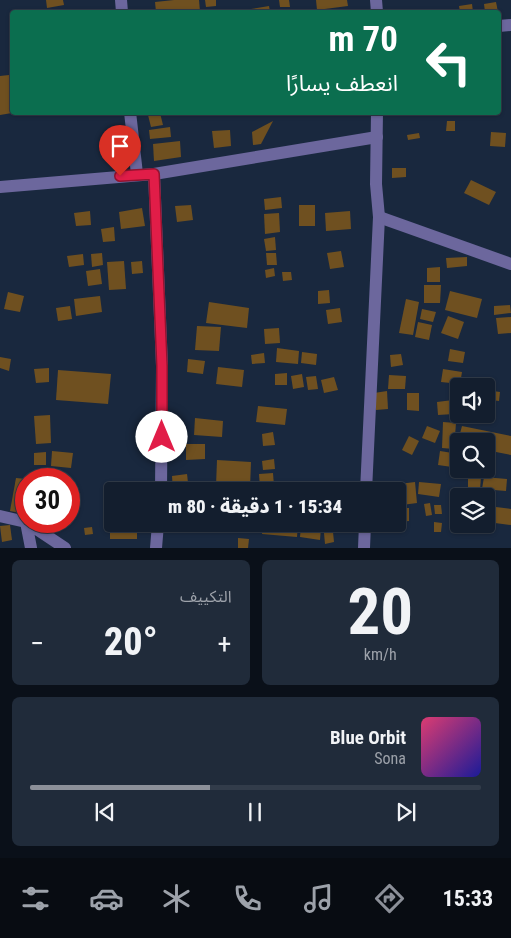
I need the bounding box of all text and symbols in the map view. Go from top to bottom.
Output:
text: 70 m [329,19,398,60]
icon: left [416,30,481,95]
text: انعطف يسارًا [286,71,398,96]
pin [99,125,141,176]
icon: arrive [106,132,134,160]
map controls [450,378,495,533]
button: sound [450,378,495,423]
position arrow [135,410,187,462]
button: search [450,433,495,478]
speed limit sign: 30 [15,468,80,533]
button: layers [450,488,495,533]
text: 15:34 · 1 دقيقة · 80 m [168,495,342,518]
text: 20 [347,574,413,650]
text: التكييف [180,587,232,606]
text: 20° [104,620,158,664]
text: − [30,627,44,660]
text: + [218,627,232,660]
text: km/h [364,645,397,664]
text: Blue Orbit [330,726,406,749]
text: Sona [374,749,406,768]
icon: previous [91,798,119,826]
icon: pause [241,798,269,826]
icon: next [392,798,420,826]
icon: filters [18,881,53,916]
icon: car [89,881,124,916]
icon: climate [159,881,194,916]
icon: phone [230,881,265,916]
icon: music [301,881,336,916]
icon: directions [372,881,407,916]
text: 15:33 [443,886,493,911]

